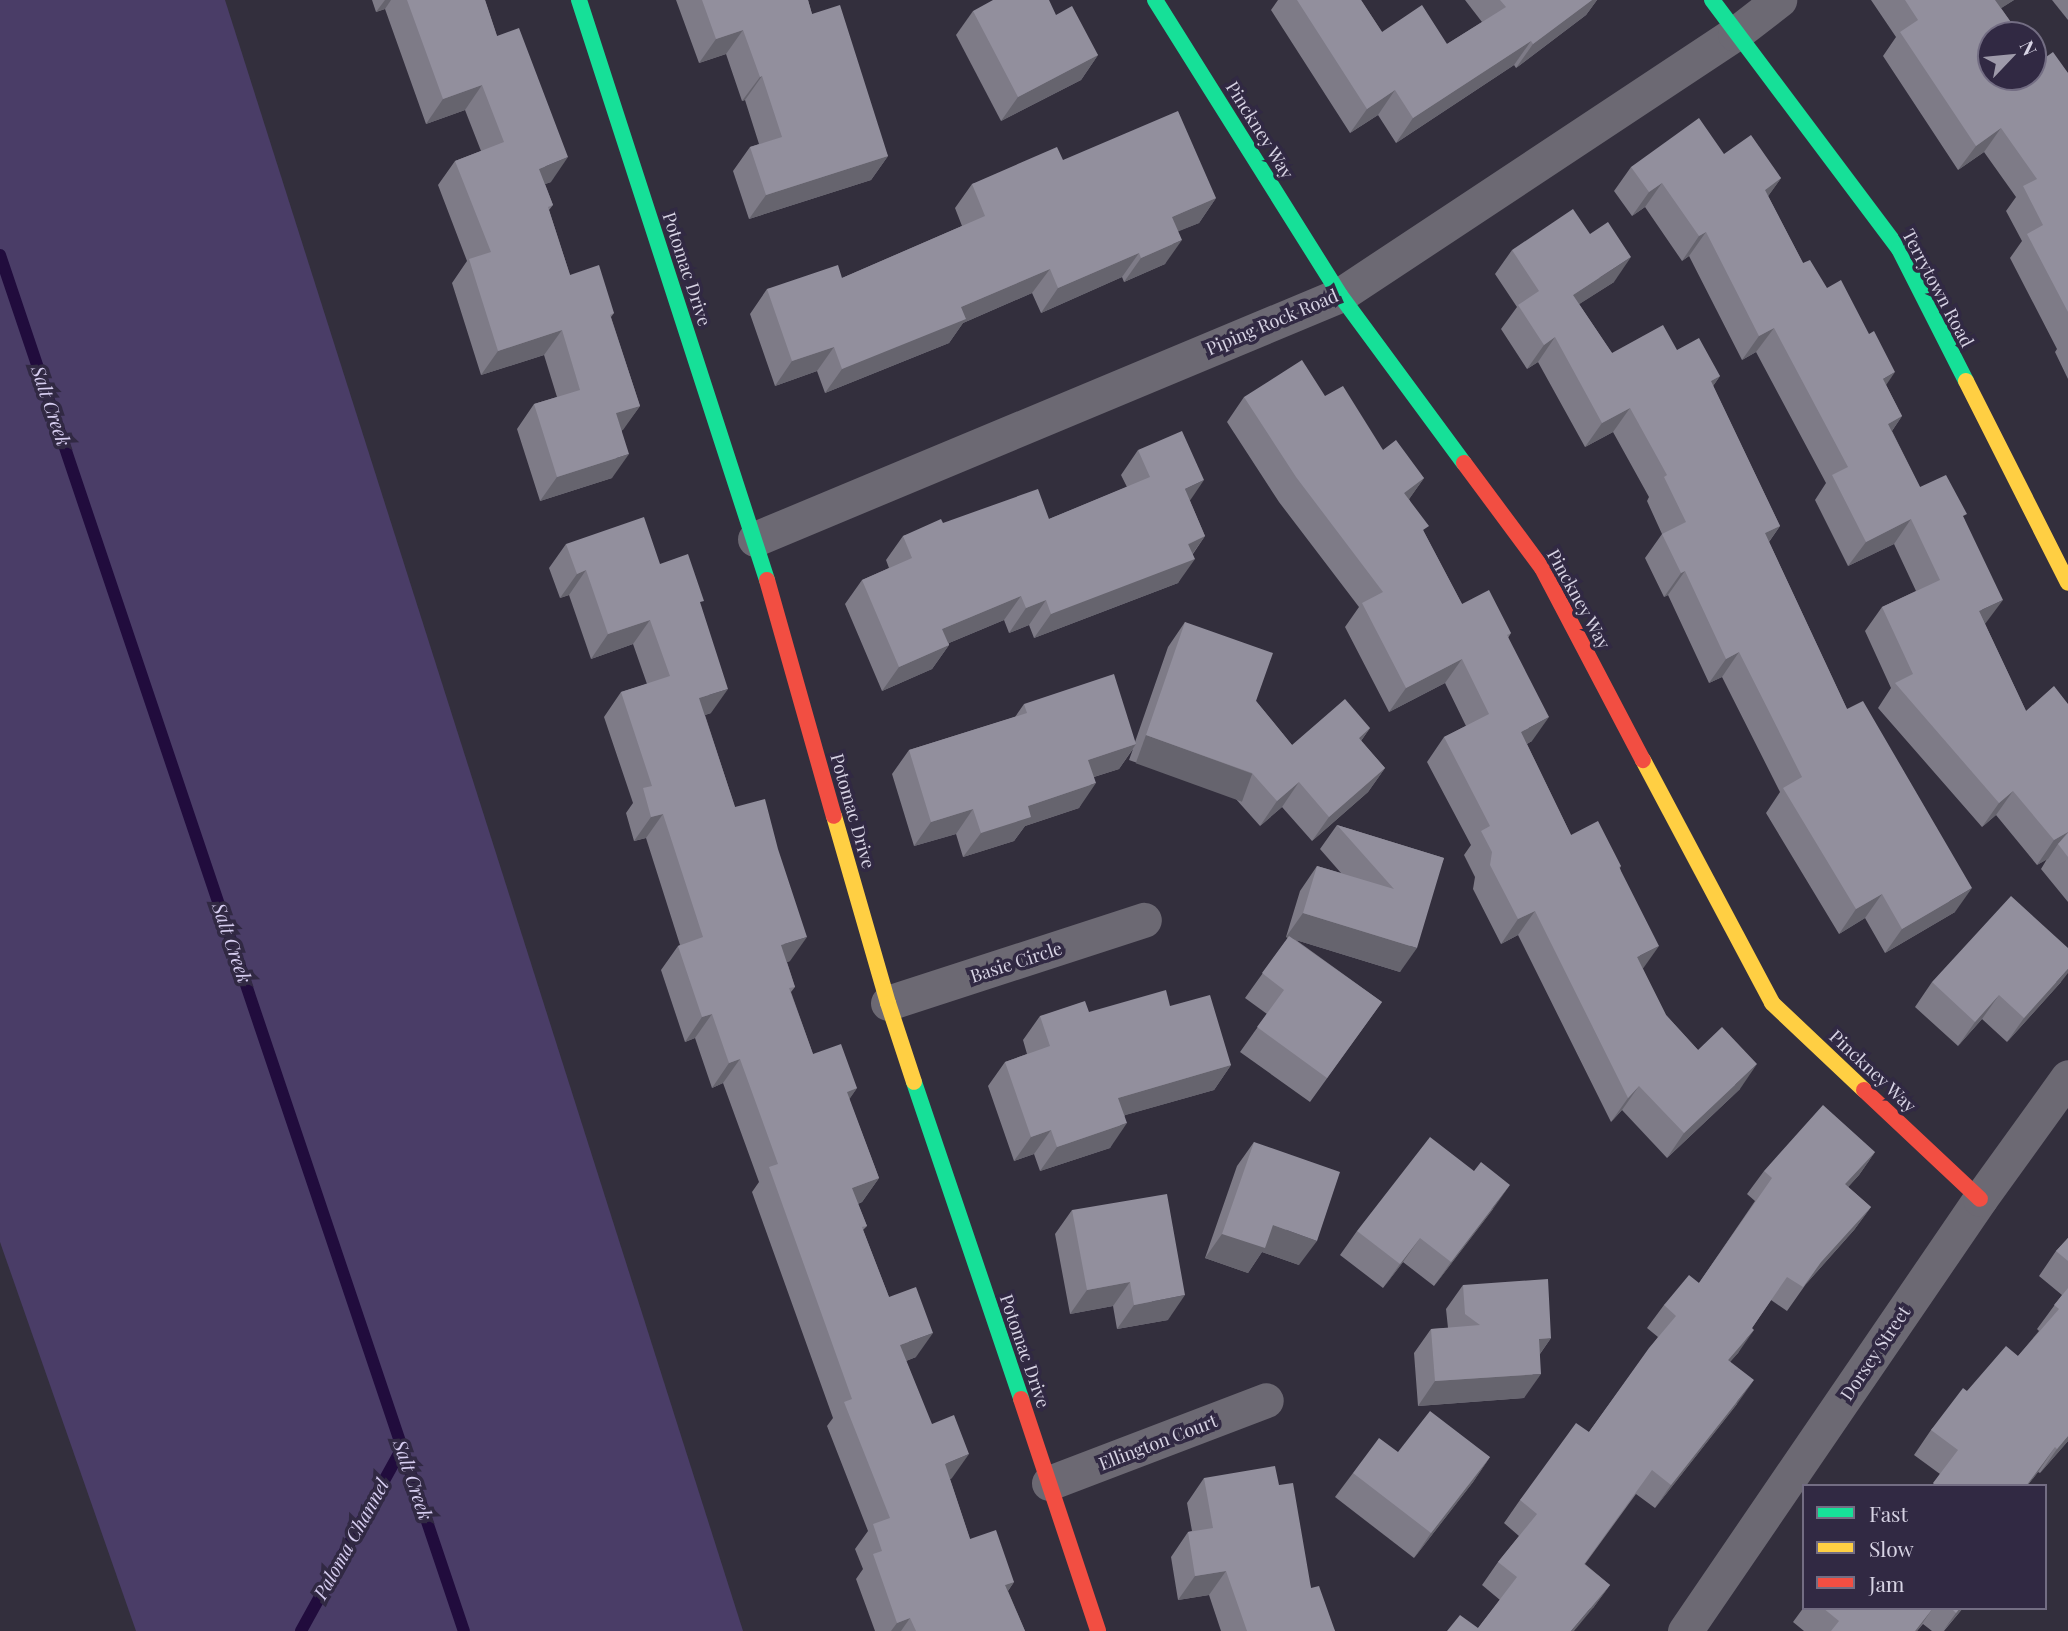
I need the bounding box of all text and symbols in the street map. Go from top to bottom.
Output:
north arrow [1977,21,2047,91]
text: N [2014,36,2044,60]
street label: Pinckney Way [1221,77,1299,183]
street label: Potomac Drive [658,209,716,329]
street label: Terrytown Road [1898,225,1978,351]
street label: Piping Rock Road [1203,284,1341,360]
water label: Salt Creek [27,363,75,449]
street label: Pinckney Way [1542,545,1616,653]
street label: Potomac Drive [826,751,880,871]
water label: Salt Creek [208,900,256,986]
street label: Basie Circle [967,937,1065,987]
street label: Pinckney Way [1825,1025,1921,1117]
street label: Potomac Drive [995,1291,1055,1411]
street label: Dorsey Street [1835,1301,1915,1405]
street label: Ellington Court [1096,1409,1220,1475]
water label: Salt Creek [389,1437,437,1523]
water label: Paloma Channel [309,1475,393,1603]
legend [1802,1484,2047,1610]
text: Fast [1869,1499,1908,1527]
text: Slow [1869,1534,1914,1562]
text: Jam [1869,1569,1905,1597]

